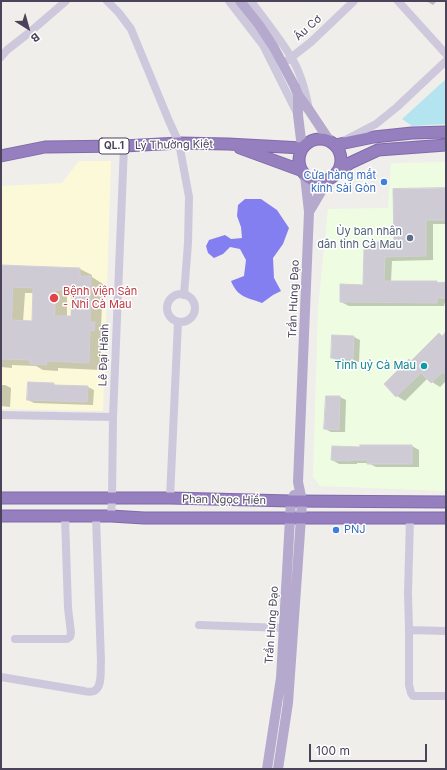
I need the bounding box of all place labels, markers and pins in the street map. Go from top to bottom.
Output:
place label: Cửa hàng mắt kính Sài Gòn [303,169,376,195]
marker: Cửa hàng mắt kính Sài Gòn [379,177,389,187]
place label: Ủy ban nhân dân tỉnh Cà Mau [317,225,402,251]
marker: Ủy ban nhân dân tỉnh Cà Mau [405,233,415,243]
place label: Bệnh viện Sản - Nhi Cà Mau [63,285,137,311]
marker: Bệnh viện Sản - Nhi Cà Mau [48,292,60,304]
place label: Tỉnh uỷ Cà Mau [334,359,416,373]
marker: Tỉnh uỷ Cà Mau [419,361,429,371]
place label: PNJ [344,523,366,537]
marker: PNJ [331,525,341,535]

